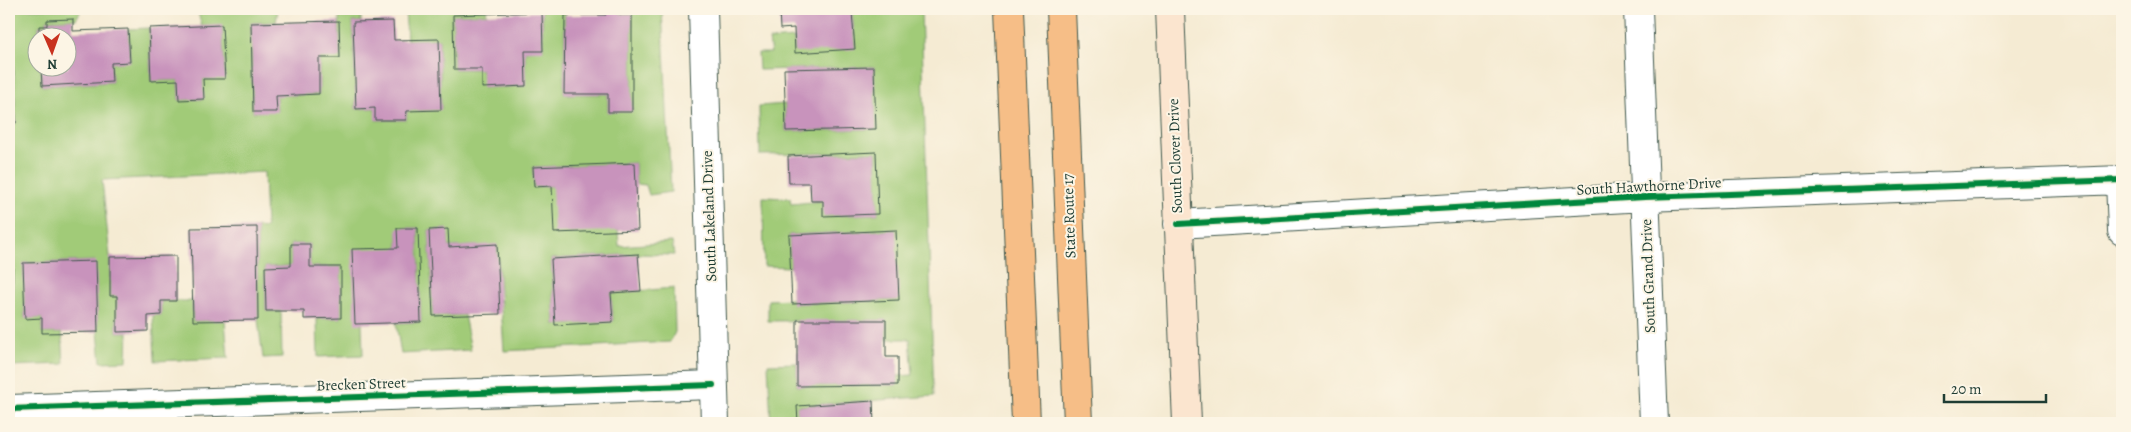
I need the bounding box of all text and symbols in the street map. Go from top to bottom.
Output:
north arrow [28,28,78,78]
text: N [47,55,58,74]
street label: South Clover Drive [1163,98,1187,214]
street label: South Lakeland Drive [697,150,721,282]
street label: South Hawthorne Drive [1576,172,1722,200]
street label: State Route 17 [1058,173,1080,259]
street label: South Grand Drive [1636,218,1660,334]
street label: Brecken Street [316,372,406,396]
scale bar [1944,372,2046,404]
text: 20 m [1951,379,1982,399]

